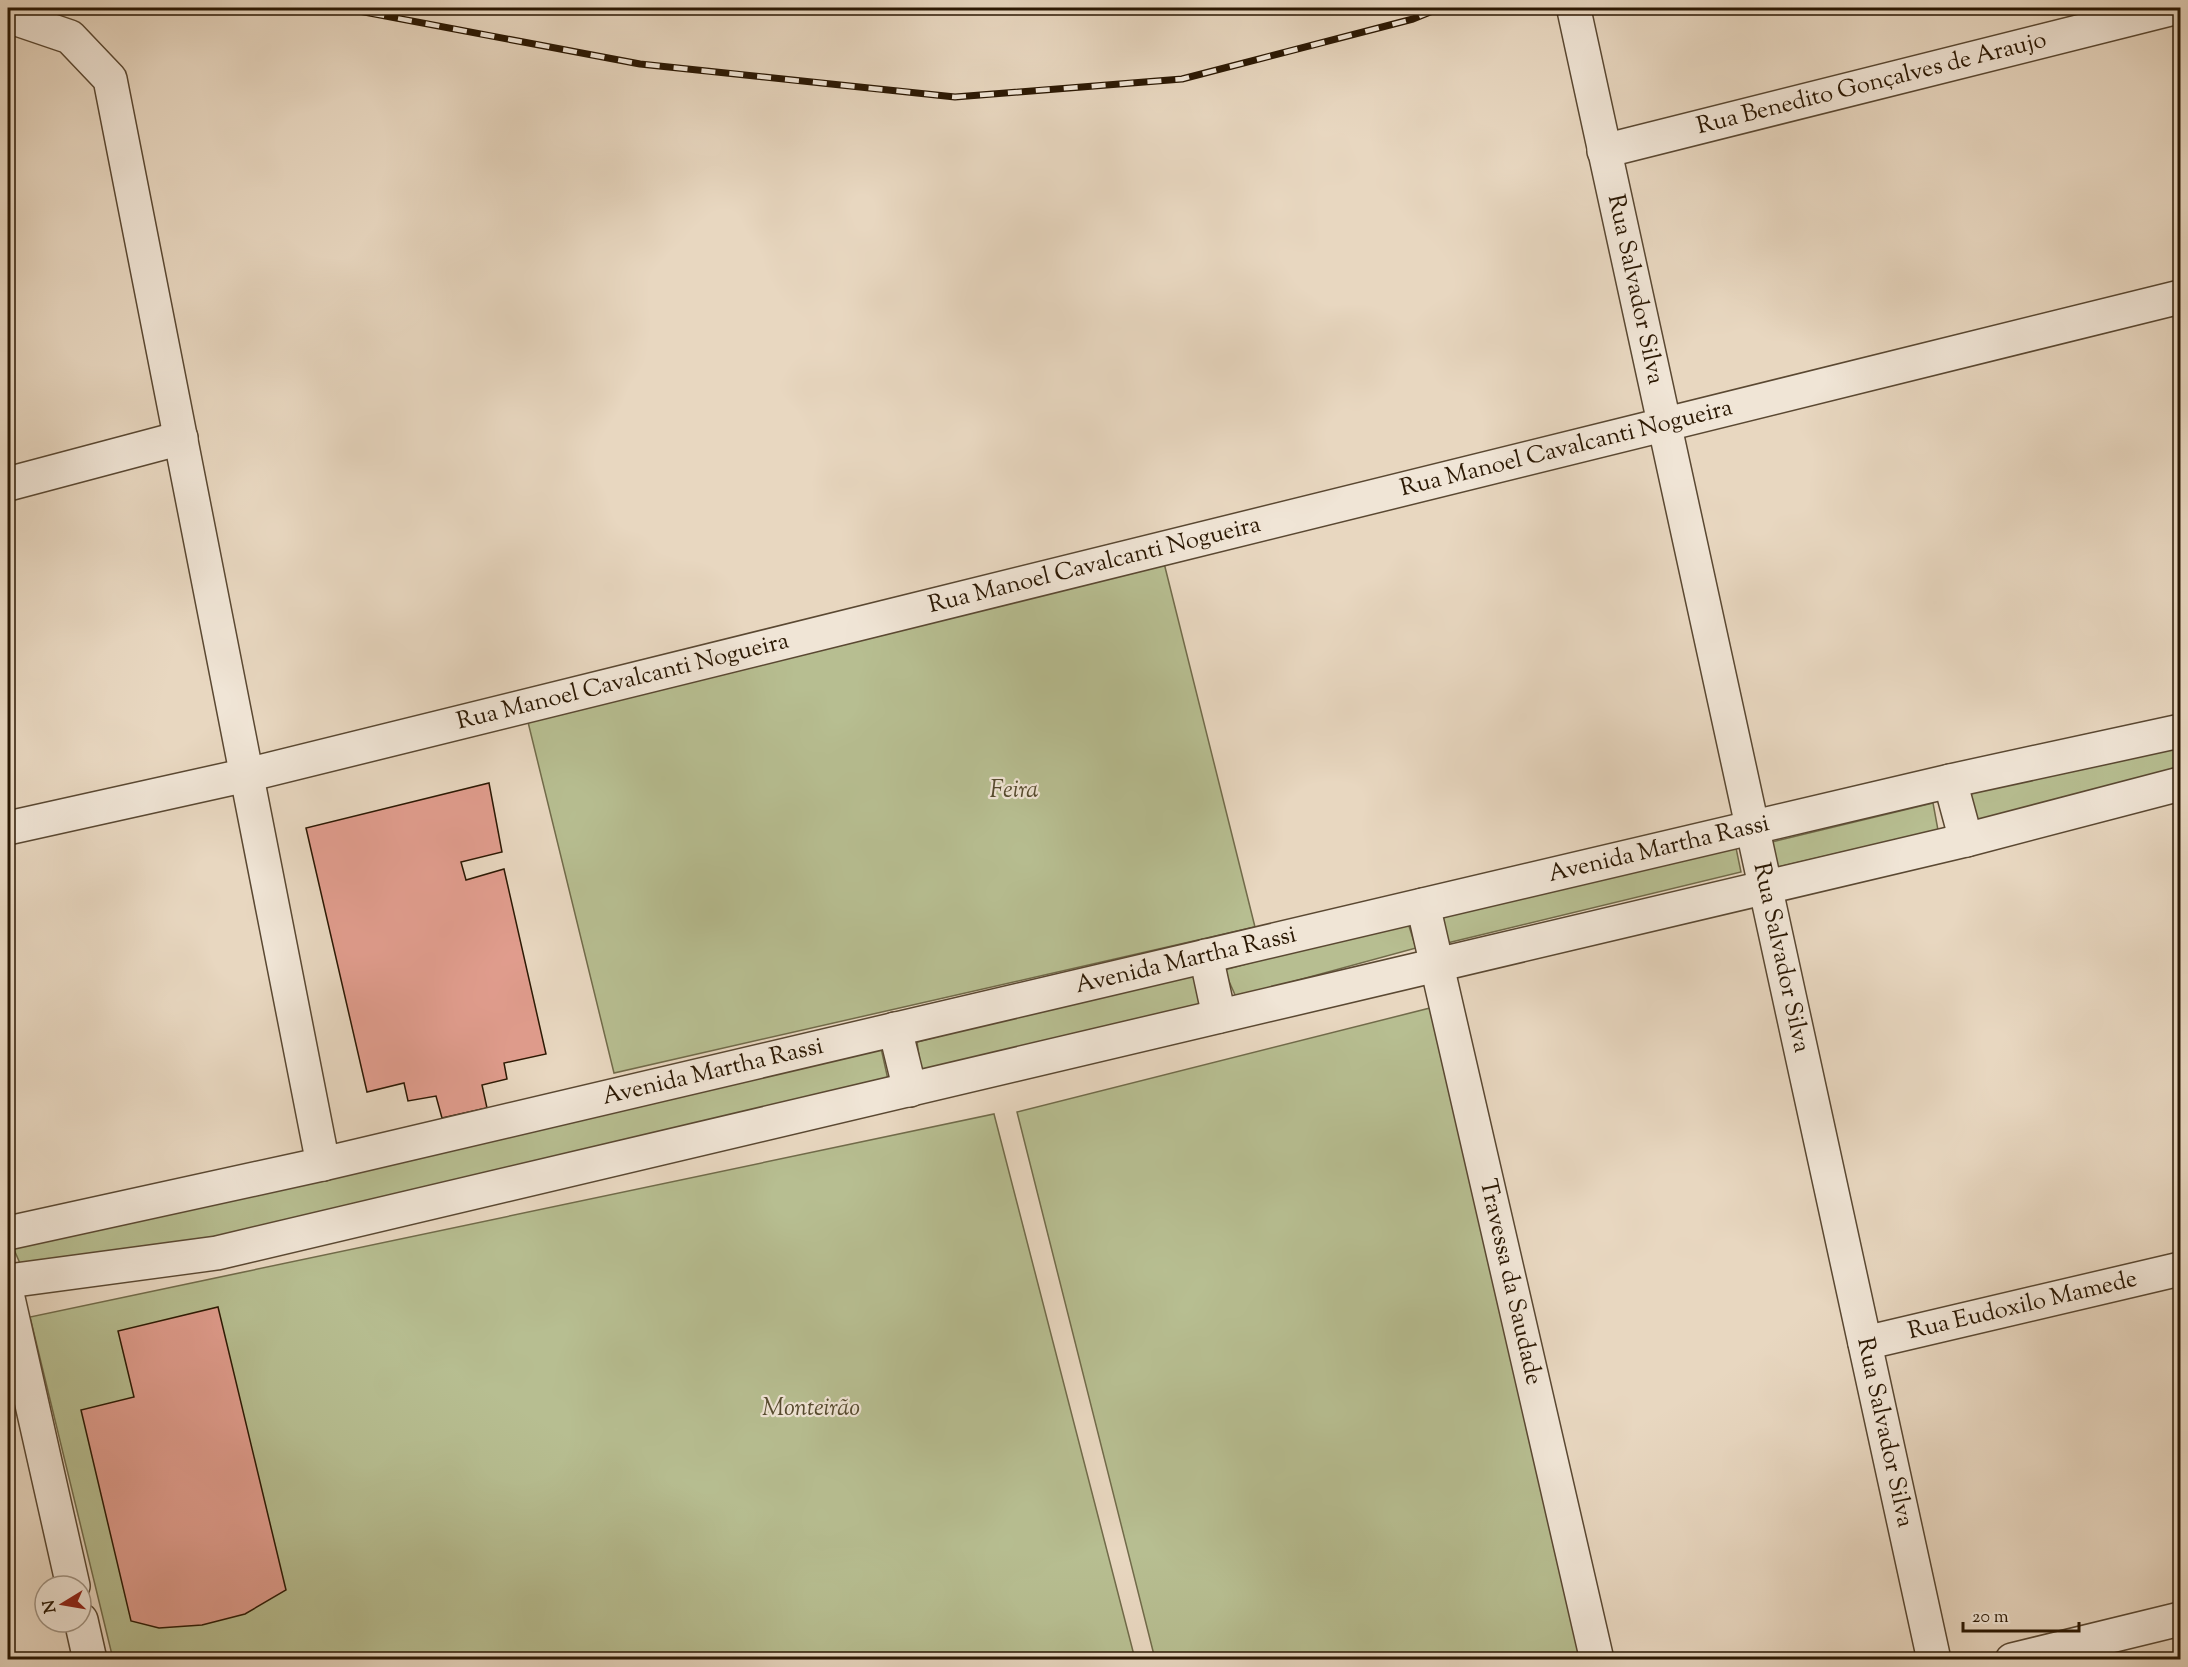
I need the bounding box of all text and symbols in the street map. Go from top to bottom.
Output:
street label: Rua Benedito Gonçalves de Araujo [1693,24,2050,144]
street label: Rua Salvador Silva [1598,191,1672,388]
street label: Rua Manoel Cavalcanti Nogueira [1397,391,1736,506]
street label: Rua Manoel Cavalcanti Nogueira [925,508,1264,623]
street label: Rua Manoel Cavalcanti Nogueira [453,625,793,739]
park label: Feira [990,774,1038,808]
street label: Avenida Martha Rassi [1545,807,1773,892]
street label: Rua Salvador Silva [1744,860,1818,1056]
street label: Avenida Martha Rassi [1072,918,1300,1003]
street label: Avenida Martha Rassi [599,1030,827,1115]
street label: Travessa da Saudade [1470,1176,1550,1388]
street label: Rua Eudoxilo Mamede [1905,1263,2141,1349]
street label: Rua Salvador Silva [1847,1334,1922,1531]
park label: Monteirão [762,1392,860,1426]
north arrow [33,1574,93,1634]
scale bar [1963,1595,2078,1633]
text: N [38,1598,63,1615]
text: 20 m [1972,1605,2009,1631]

